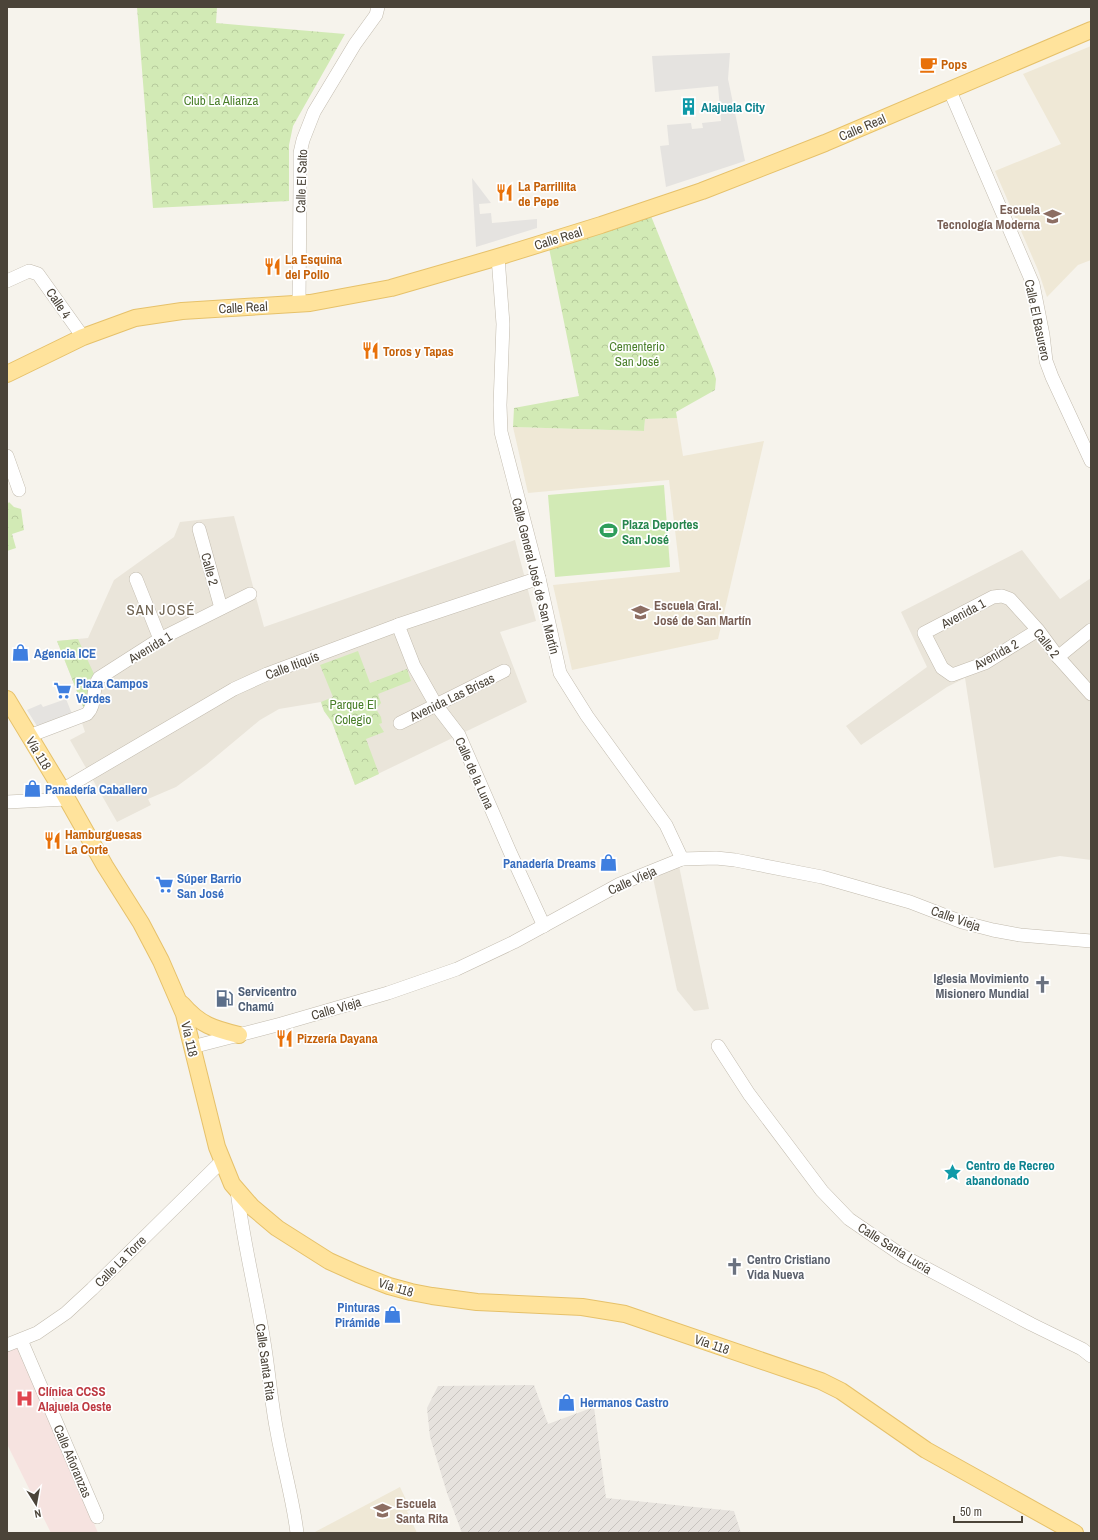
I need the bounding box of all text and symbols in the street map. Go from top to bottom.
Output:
cafe icon: Pops [918,54,938,74]
place label: Pops [941,56,967,73]
park label: Club La Alianza [184,92,258,109]
building icon: Alajuela City [678,97,698,117]
place label: Alajuela City [701,99,765,116]
street label: Calle Real [836,110,888,145]
street label: Calle El Salto [292,149,311,213]
place label: La Parrillita de Pepe [518,178,576,210]
restaurant icon: La Parrillita de Pepe [495,183,515,203]
place label: Escuela Tecnología Moderna [937,201,1040,233]
school or university icon: Escuela Tecnología Moderna [1043,206,1063,226]
street label: Calle Real [532,223,584,254]
place label: La Esquina del Pollo [285,251,342,283]
restaurant icon: La Esquina del Pollo [262,256,282,276]
street label: Calle El Basurero [1021,278,1054,362]
street label: Calle 4 [42,285,75,322]
street label: Calle Real [218,298,268,317]
park label: Cementerio San José [609,338,665,370]
restaurant icon: Toros y Tapas [360,341,380,361]
place label: Toros y Tapas [383,343,454,360]
street label: Calle General José de San Martín [508,496,563,656]
place label: Plaza Deportes San José [622,516,698,548]
sports icon: Plaza Deportes San José [599,521,619,541]
street label: Calle 2 [197,551,222,587]
street label: Avenida 1 [937,595,988,633]
place label: Escuela Gral. José de San Martín [654,597,751,629]
district label: SAN JOSÉ [127,599,195,620]
school or university icon: Escuela Gral. José de San Martín [631,602,651,622]
street label: Calle 2 [1030,625,1064,662]
street label: Avenida 1 [125,628,175,668]
street label: Avenida 2 [970,635,1021,674]
shop icon: Agencia ICE [11,643,31,663]
place label: Agencia ICE [34,645,96,662]
street label: Calle Itiquís [263,647,322,683]
street label: Avenida Las Brisas [406,670,497,726]
place label: Plaza Campos Verdes [76,675,148,707]
supermarket icon: Plaza Campos Verdes [53,680,73,700]
park label: Parque El Colegio [330,696,376,728]
street label: Vía 118 [22,734,55,773]
street label: Calle de la Luna [451,735,498,812]
shop icon: Panadería Caballero [22,779,42,799]
place label: Panadería Caballero [45,781,148,798]
place label: Hamburguesas La Corte [65,826,142,858]
restaurant icon: Hamburguesas La Corte [42,831,62,851]
shop icon: Panadería Dreams [599,853,619,873]
place label: Panadería Dreams [503,855,596,872]
street label: Calle Vieja [605,862,659,899]
place label: Súper Barrio San José [177,870,242,902]
supermarket icon: Súper Barrio San José [154,875,174,895]
street label: Calle Vieja [929,902,983,935]
place label: Iglesia Movimiento Misionero Mundial [934,970,1029,1002]
church icon: Iglesia Movimiento Misionero Mundial [1032,975,1052,995]
place label: Servicentro Chamú [238,983,297,1015]
fuel station icon: Servicentro Chamú [215,988,235,1008]
street label: Calle Vieja [309,993,363,1024]
street label: Vía 118 [177,1020,202,1059]
restaurant icon: Pizzería Dayana [274,1028,294,1048]
place label: Pizzería Dayana [297,1030,378,1047]
place label: Centro de Recreo abandonado [966,1157,1055,1189]
place icon: Centro de Recreo abandonado [943,1162,963,1182]
street label: Calle Santa Lucía [855,1219,935,1278]
street label: Calle La Torre [91,1232,150,1291]
place label: Centro Cristiano Vida Nueva [747,1251,831,1283]
church icon: Centro Cristiano Vida Nueva [724,1256,744,1276]
street label: Vía 118 [376,1274,416,1301]
place label: Pinturas Pirámide [335,1299,380,1331]
shop icon: Pinturas Pirámide [383,1304,403,1324]
street label: Calle Santa Rita [252,1322,279,1402]
street label: Vía 118 [692,1331,732,1358]
place label: Clínica CCSS Alajuela Oeste [38,1383,112,1415]
hospital icon: Clínica CCSS Alajuela Oeste [15,1388,35,1408]
shop icon: Hermanos Castro [557,1392,577,1412]
place label: Hermanos Castro [580,1394,669,1411]
street label: Calle Añoranzas [50,1422,96,1500]
north arrow [16,1484,56,1524]
place label: Escuela Santa Rita [396,1495,448,1527]
scale bar [954,1498,1022,1524]
school or university icon: Escuela Santa Rita [373,1500,393,1520]
text: 50 m [960,1504,982,1520]
text: N [33,1506,42,1521]

